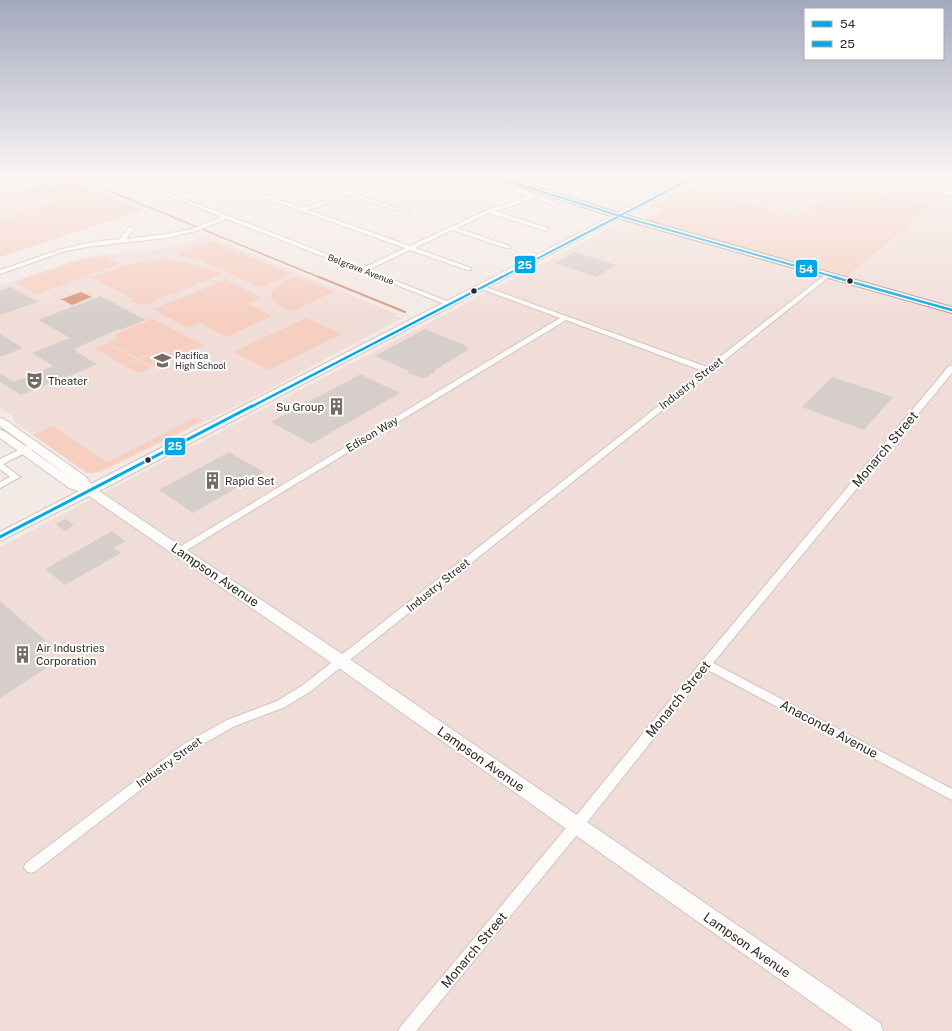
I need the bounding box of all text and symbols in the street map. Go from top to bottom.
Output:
legend [804,8,944,60]
text: 54 [840,17,856,31]
text: 25 [840,37,855,51]
street label: Belgrave Avenue [326,251,396,287]
line badge: 25 [514,255,536,274]
text: 25 [518,259,532,271]
line badge: 54 [795,259,818,278]
text: 54 [799,263,813,275]
unlabelled marker [845,276,855,286]
unlabelled marker [469,286,479,296]
school or university icon: Pacifica High School [152,350,172,370]
place label: Pacifica High School [175,350,226,371]
street label: Industry Street [657,354,725,412]
theatre icon: Theater [25,371,45,391]
place label: Theater [48,375,88,387]
building icon: Su Group [327,397,347,417]
place label: Su Group [276,401,324,413]
street label: Monarch Street [849,408,921,490]
street label: Edison Way [344,414,400,454]
line badge: 25 [164,437,186,456]
text: 25 [168,440,182,452]
unlabelled marker [143,455,153,465]
building icon: Rapid Set [202,471,222,491]
place label: Rapid Set [225,475,275,487]
street label: Lampson Avenue [168,540,262,610]
street label: Industry Street [404,556,472,614]
place label: Air Industries Corporation [36,642,105,667]
building icon: Air Industries Corporation [13,644,33,664]
street label: Monarch Street [643,658,713,740]
street label: Anaconda Avenue [778,697,880,761]
street label: Lampson Avenue [435,723,527,795]
street label: Industry Street [134,734,204,790]
street label: Monarch Street [438,909,510,991]
street label: Lampson Avenue [701,909,793,981]

